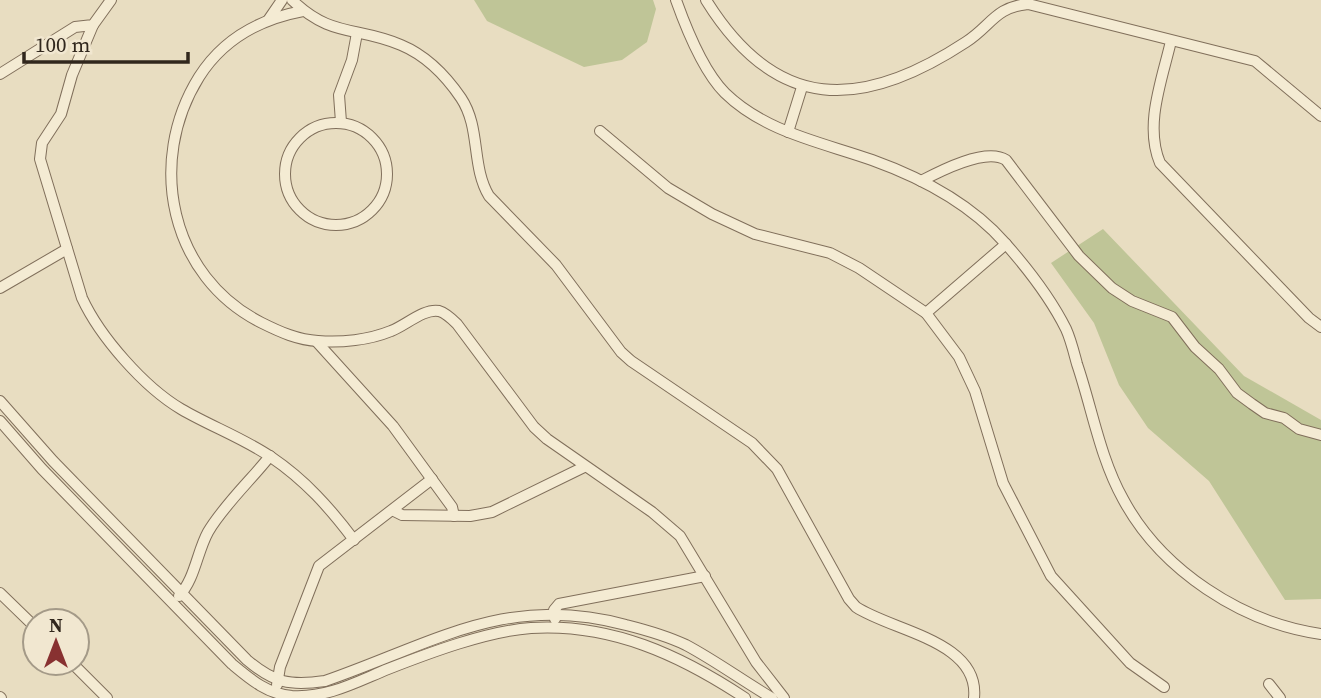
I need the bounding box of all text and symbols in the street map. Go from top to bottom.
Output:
scale bar [24,21,189,65]
text: 100 m [35,30,90,59]
north arrow [21,607,91,677]
text: N [49,612,63,638]

